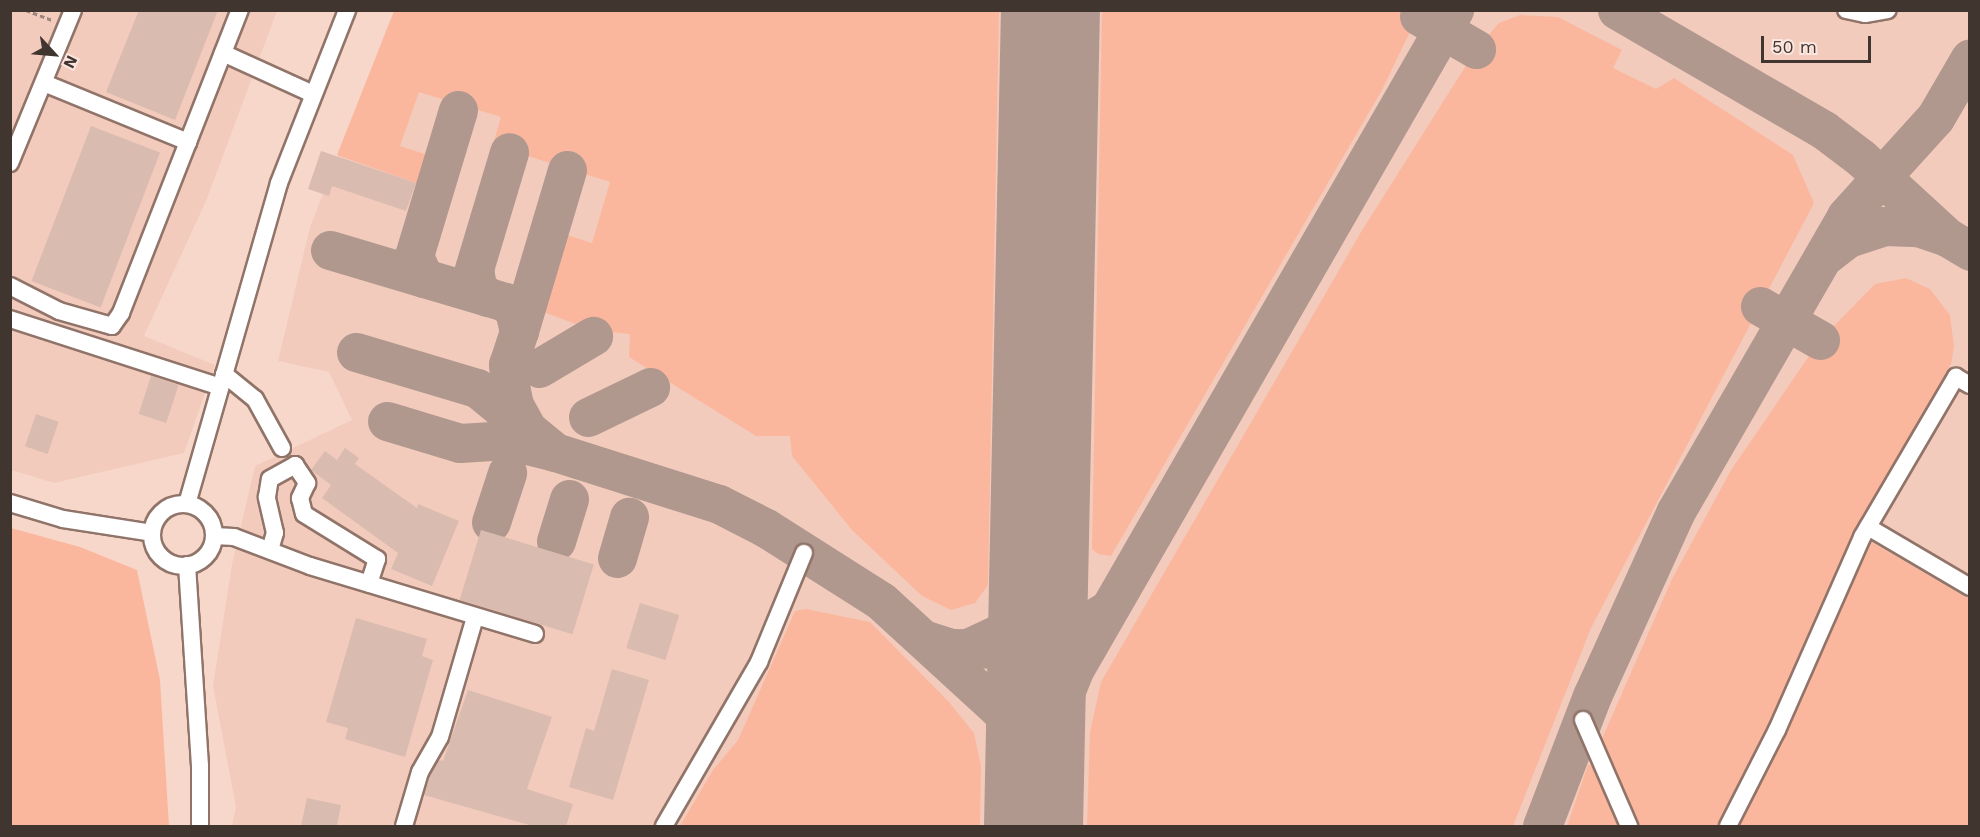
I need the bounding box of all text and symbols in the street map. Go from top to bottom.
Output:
north arrow [24,24,84,84]
scale bar [1764,24,1874,62]
text: 50 m [1772,36,1817,57]
text: N [59,53,82,72]

